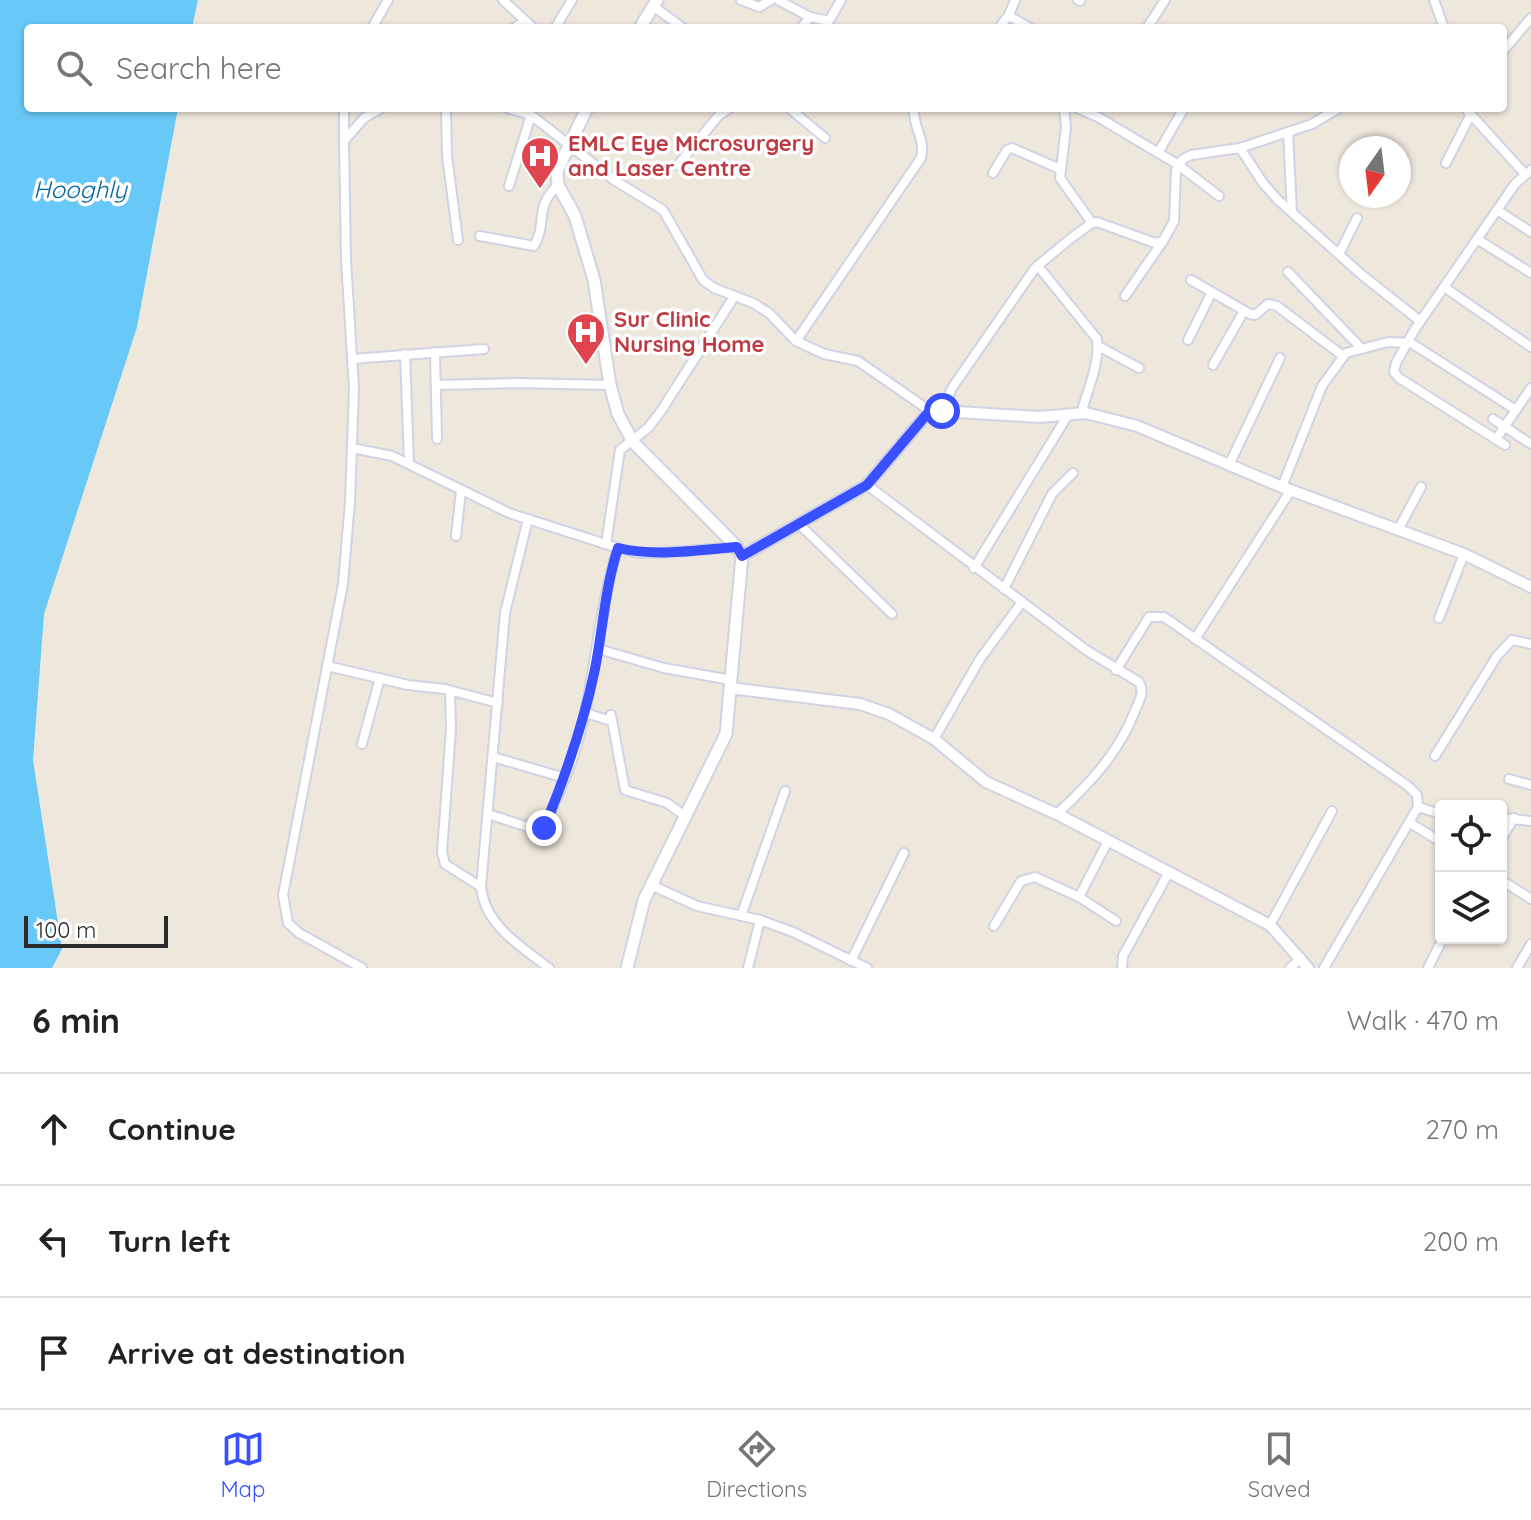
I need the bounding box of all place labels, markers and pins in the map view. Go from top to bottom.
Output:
place label: EMLC Eye Microsurgery and Laser Centre [568,129,814,182]
hospital icon: EMLC Eye Microsurgery and Laser Centre [519,135,561,190]
place label: Sur Clinic Nursing Home [614,305,765,358]
hospital icon: Sur Clinic Nursing Home [565,311,607,366]

